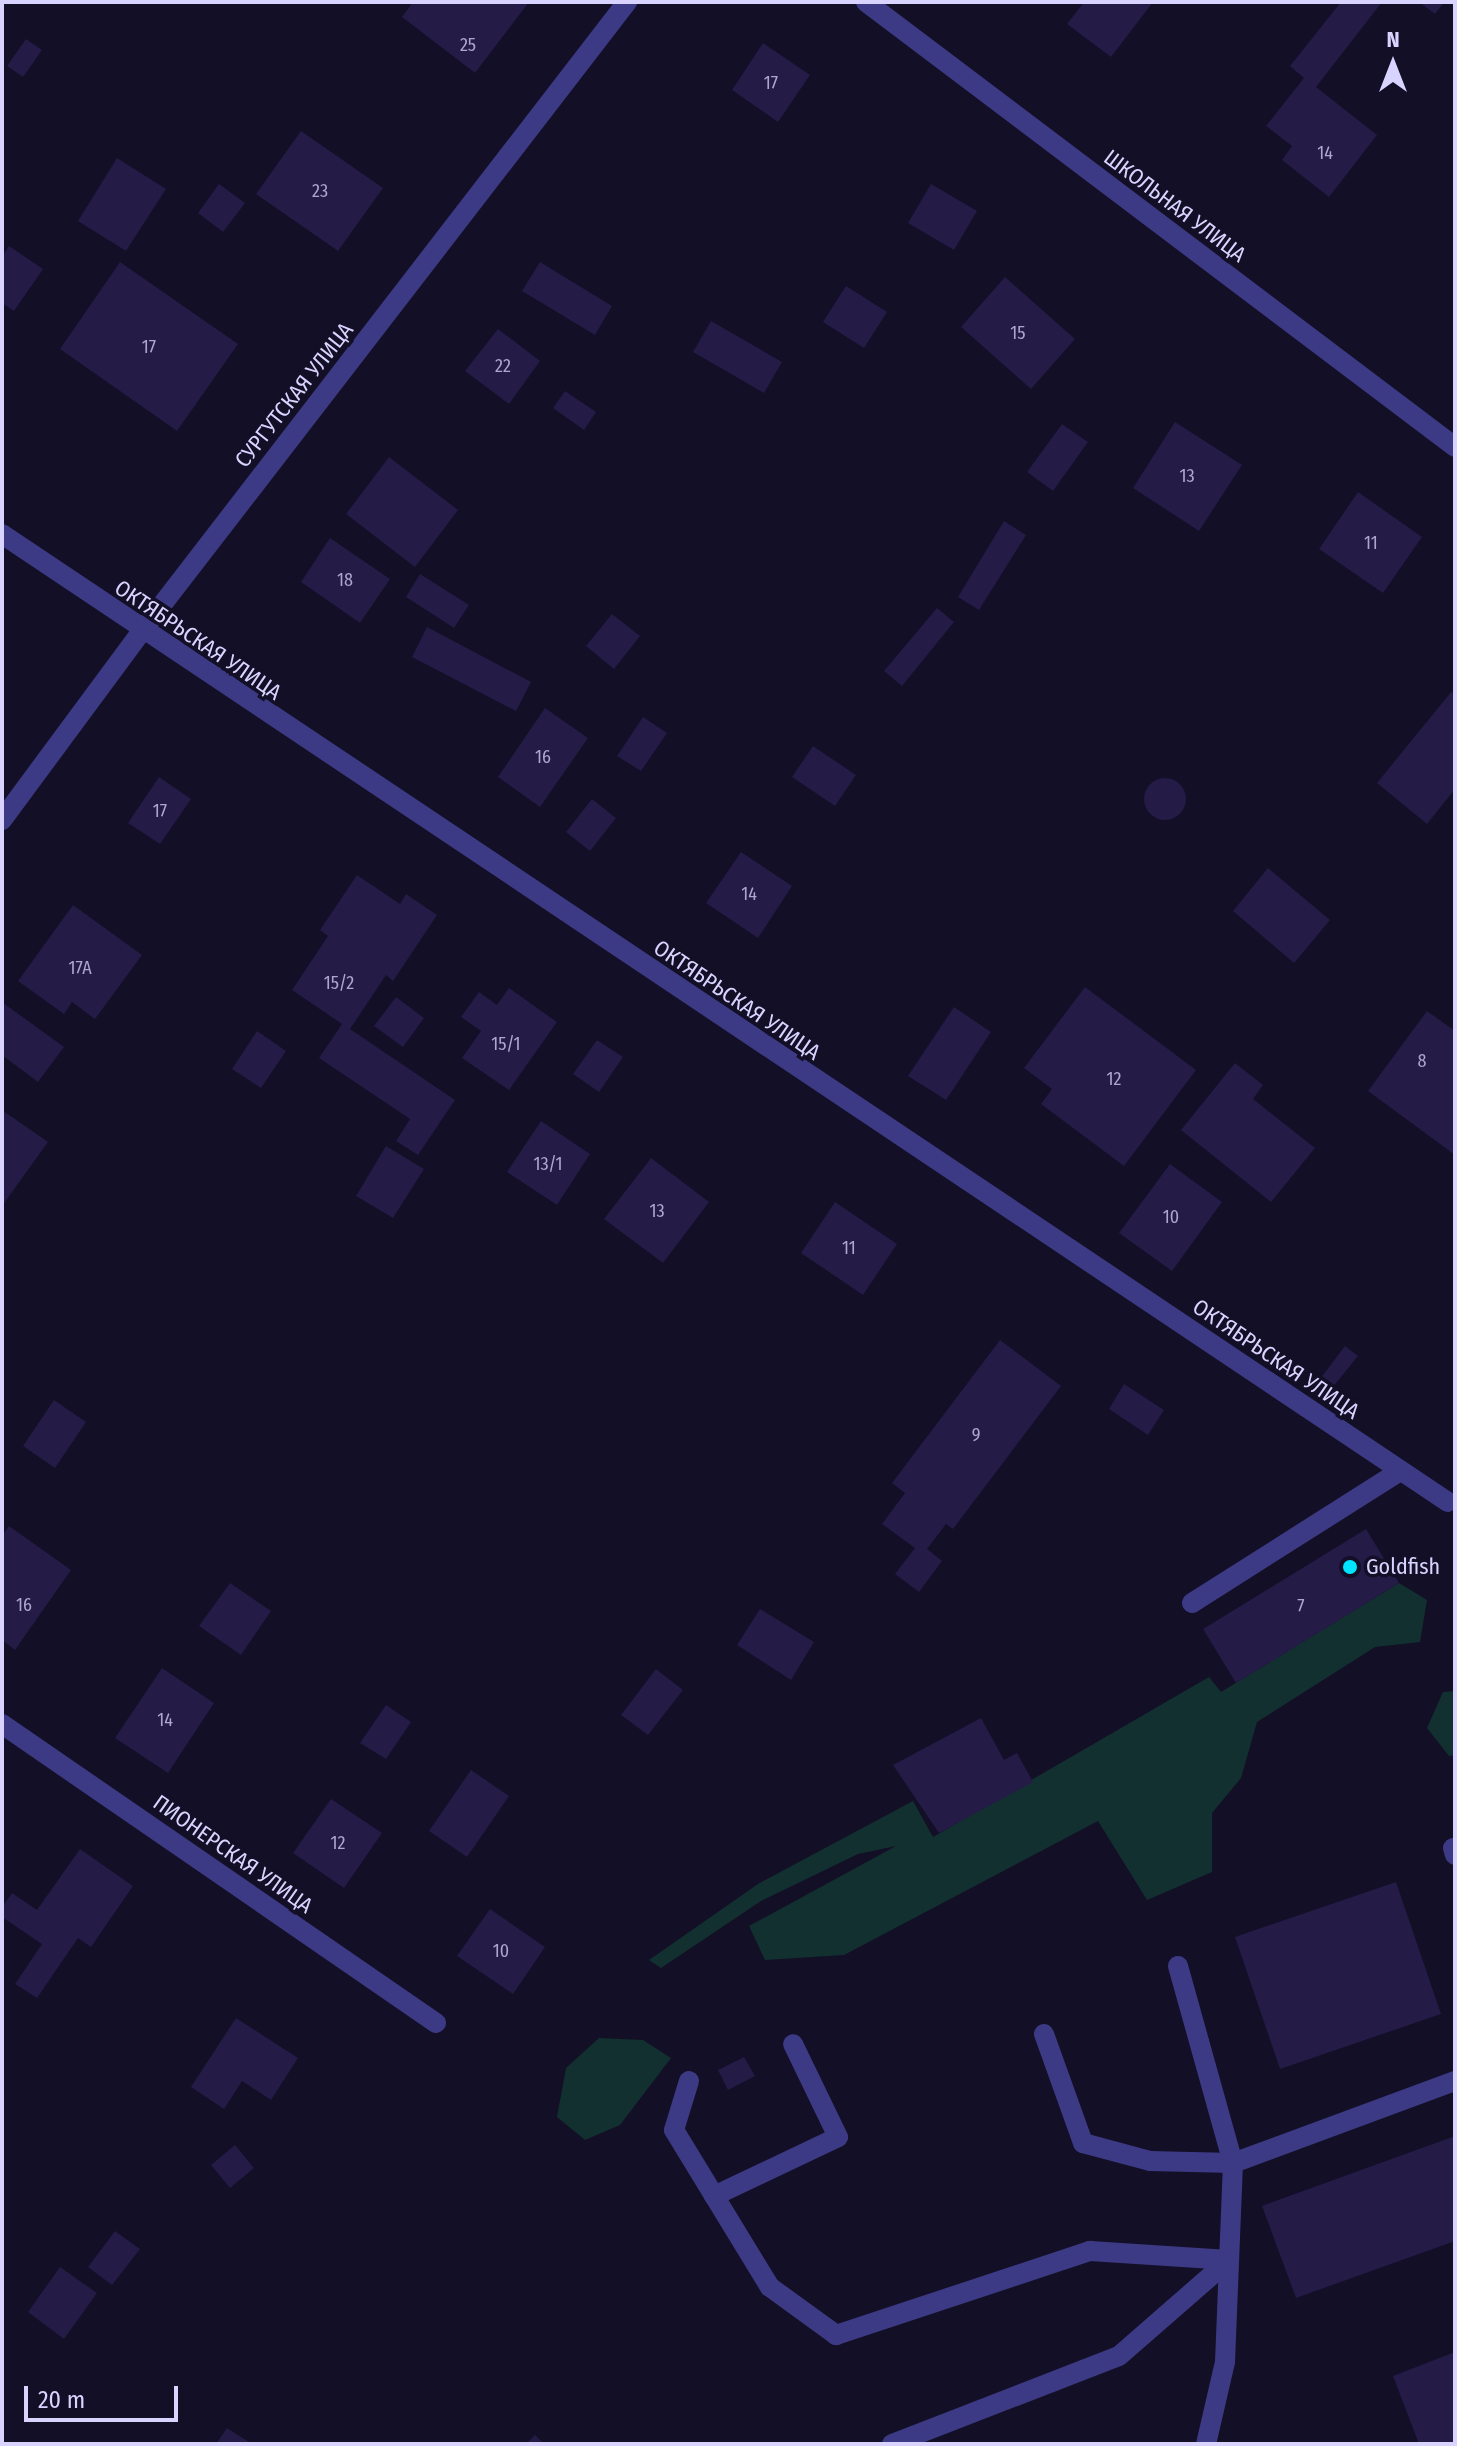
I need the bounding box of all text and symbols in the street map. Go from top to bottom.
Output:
north arrow [1353,24,1433,104]
text: N [1386,26,1400,53]
house number: 25 [460,34,476,56]
house number: 17 [764,72,778,94]
house number: 14 [1317,142,1333,164]
street label: ШКОЛЬНАЯ УЛИЦА [1099,144,1251,268]
house number: 23 [312,180,328,202]
street label: СУРГУТСКАЯ УЛИЦА [229,317,359,473]
house number: 15 [1010,322,1026,344]
house number: 17 [142,336,156,358]
house number: 22 [495,355,511,377]
house number: 13 [1179,465,1195,487]
house number: 11 [1364,532,1378,554]
house number: 18 [337,569,353,591]
street label: ОКТЯБРЬСКАЯ УЛИЦА [110,575,286,705]
house number: 16 [535,746,551,768]
house number: 17 [153,800,167,822]
house number: 14 [741,883,757,905]
street label: ОКТЯБРЬСКАЯ УЛИЦА [649,935,825,1065]
house number: 17А [68,957,92,979]
house number: 15/2 [324,972,354,994]
house number: 15/1 [491,1033,521,1055]
house number: 8 [1418,1050,1426,1072]
house number: 12 [1107,1068,1121,1090]
house number: 13/1 [533,1153,563,1175]
house number: 13 [649,1200,665,1222]
house number: 10 [1163,1206,1179,1228]
house number: 11 [842,1237,856,1259]
street label: ОКТЯБРЬСКАЯ УЛИЦА [1188,1294,1364,1424]
house number: 9 [972,1424,980,1446]
place label: Goldfish [1366,1554,1440,1580]
marker: Goldfish [1341,1558,1359,1576]
house number: 16 [16,1594,32,1616]
house number: 7 [1297,1595,1305,1617]
house number: 14 [157,1709,173,1731]
street label: ПИОНЕРСКАЯ УЛИЦА [148,1789,318,1919]
house number: 12 [331,1832,345,1854]
house number: 10 [493,1940,509,1962]
scale bar [28,2370,182,2420]
text: 20 m [38,2386,85,2414]

